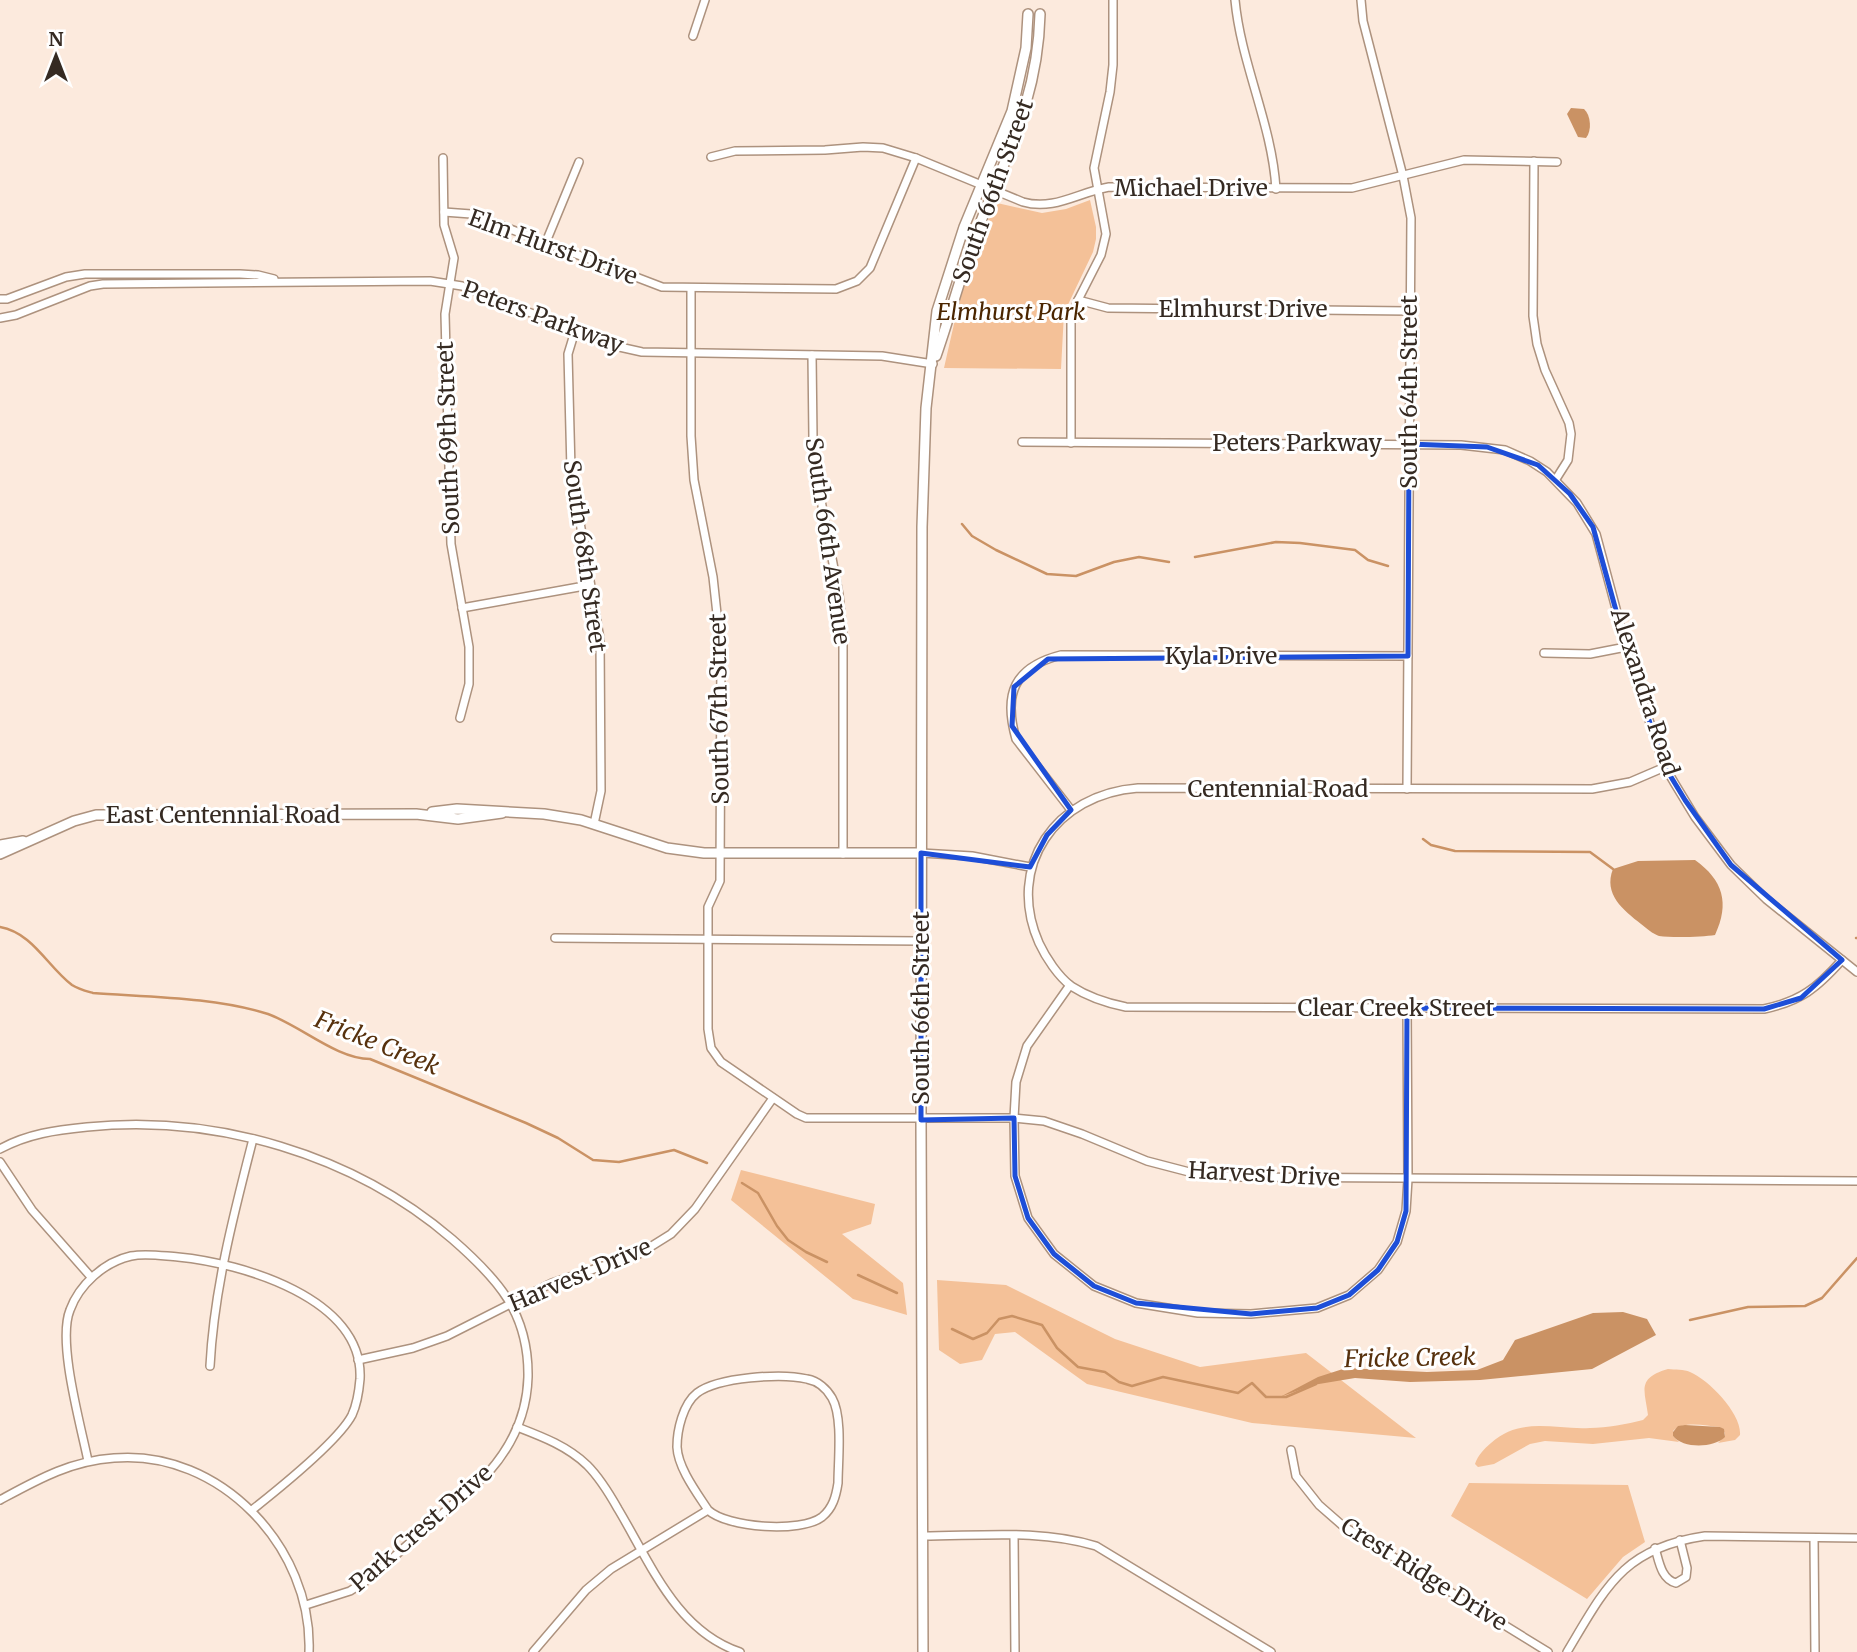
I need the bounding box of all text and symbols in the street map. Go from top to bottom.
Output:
north arrow [21,21,91,91]
text: N [48,27,64,51]
street label: South 66th Street [946,95,1039,287]
street label: Michael Drive [1114,173,1268,202]
street label: Elm Hurst Drive [465,202,642,291]
street label: Peters Parkway [459,274,628,359]
street label: Elmhurst Drive [1158,294,1328,323]
street label: South 64th Street [1394,295,1423,489]
park label: Elmhurst Park [937,297,1086,326]
street label: South 69th Street [430,341,465,535]
street label: Peters Parkway [1212,428,1382,457]
street label: South 66th Avenue [800,436,857,646]
street label: South 68th Street [558,458,613,654]
street label: Alexandra Road [1604,603,1686,780]
street label: South 67th Street [702,613,735,805]
street label: Kyla Drive [1165,641,1277,670]
street label: Centennial Road [1188,774,1369,803]
street label: East Centennial Road [106,800,340,829]
street label: South 66th Street [906,911,935,1105]
street label: Clear Creek Street [1298,993,1494,1022]
water label: Fricke Creek [309,1003,444,1082]
street label: Harvest Drive [1187,1155,1341,1192]
street label: Harvest Drive [504,1232,655,1318]
water label: Fricke Creek [1343,1341,1476,1374]
street label: Park Crest Drive [344,1458,498,1597]
street label: Crest Ridge Drive [1336,1511,1513,1636]

